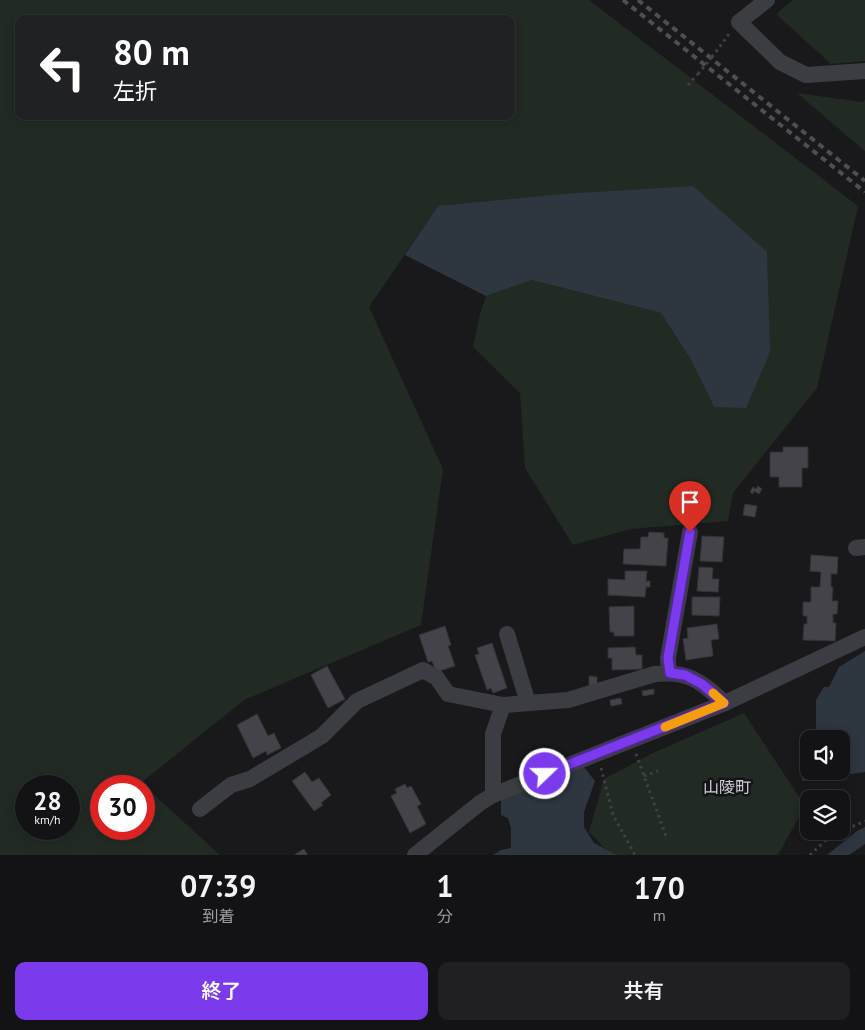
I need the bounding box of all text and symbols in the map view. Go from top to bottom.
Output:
text: 80 m [113,29,190,75]
icon: left [30,35,95,100]
text: 左折 [113,77,157,105]
pin [669,481,711,532]
icon: arrive [676,488,704,516]
map controls [800,730,850,840]
button: sound [800,730,850,780]
position arrow [518,747,570,799]
speed limit sign: 30 [90,775,155,840]
district label: 山陵町 [703,777,751,797]
text: 28 [33,785,62,817]
button: layers [800,790,850,840]
text: km/h [34,812,61,827]
text: 07:39 [180,866,256,905]
text: 1 [437,866,454,905]
text: 170 [634,868,685,907]
text: m [653,905,666,925]
text: 到着 [202,906,234,926]
text: 分 [437,906,453,926]
button: 終了 [15,962,428,1020]
button: 共有 [438,962,850,1020]

